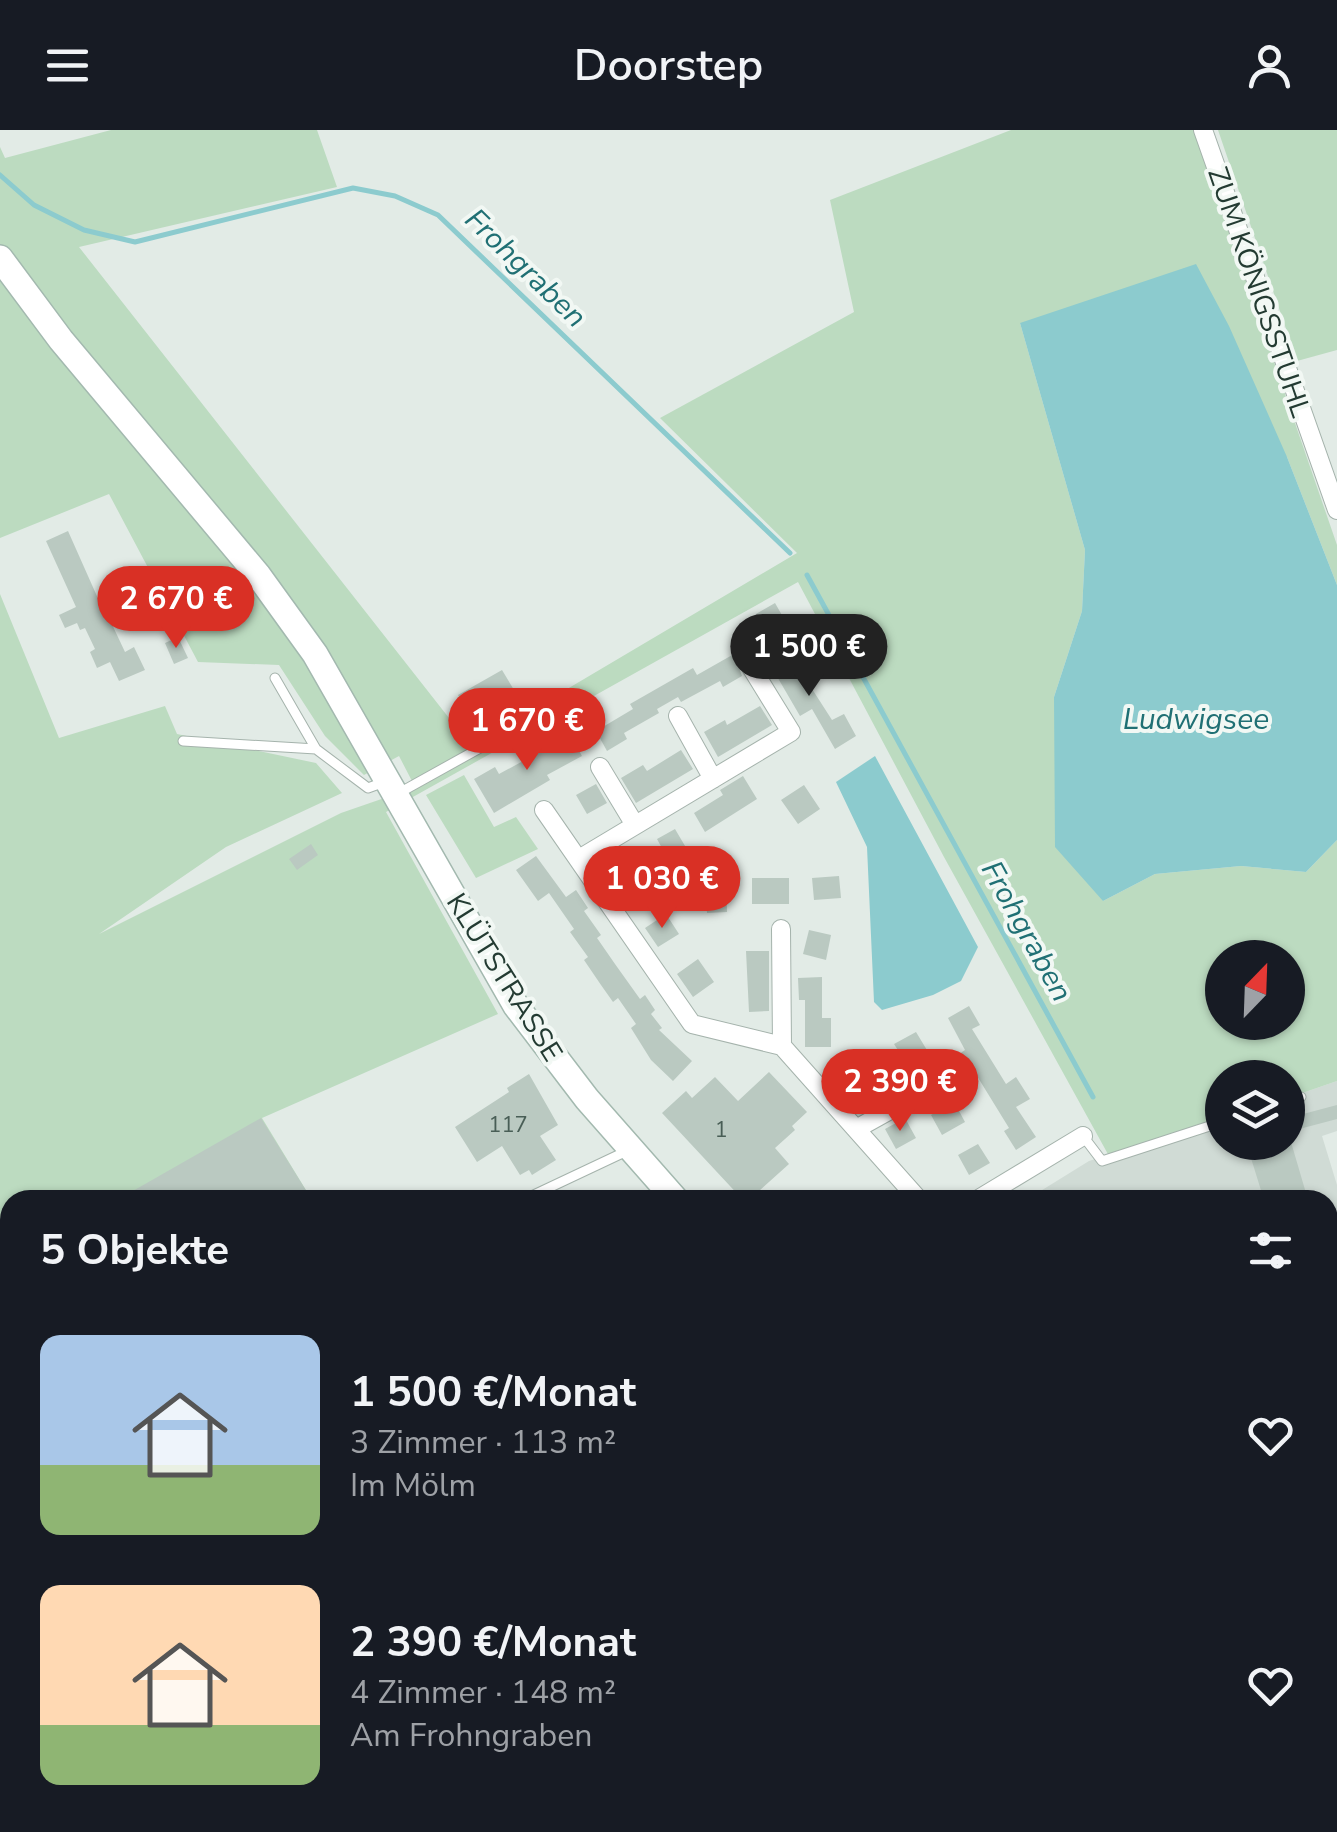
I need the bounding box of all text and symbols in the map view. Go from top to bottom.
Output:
text: Doorstep [574,35,763,96]
icon: menu [40,38,95,93]
icon: person [1242,38,1297,93]
street label: ZUM KÖNIGSSTUHL [1198,162,1320,422]
water label: Frohgraben [456,200,596,337]
pin: 2 670 € [84,566,268,651]
text: 2 670 € [119,577,233,620]
pin: 1 500 € [717,614,901,699]
text: 1 500 € [752,625,866,668]
pin: 1 670 € [435,688,619,773]
text: 1 670 € [470,699,584,742]
water label: Ludwigsee [1123,699,1269,740]
pin: 1 030 € [570,846,754,931]
water label: Frohgraben [971,854,1082,1009]
text: 1 030 € [605,857,719,900]
street label: KLÜTSTRASSE [437,886,571,1069]
north arrow [1205,940,1305,1040]
map controls [1205,940,1305,1160]
pin: 2 390 € [808,1049,992,1134]
text: 2 390 € [843,1060,957,1103]
button: layers [1205,1060,1305,1160]
house number: 117 [488,1110,528,1140]
house number: 1 [714,1115,728,1145]
text: 5 Objekte [40,1222,229,1279]
icon: filters [1243,1223,1298,1278]
text: 1 500 €/Monat [350,1364,636,1421]
icon: home [120,1375,240,1495]
icon: heart [1243,1408,1298,1463]
text: 3 Zimmer · 113 m² [350,1421,616,1464]
text: Im Mölm [350,1464,476,1507]
text: 2 390 €/Monat [350,1614,636,1671]
icon: home [120,1625,240,1745]
icon: heart [1243,1658,1298,1713]
text: 4 Zimmer · 148 m² [350,1671,616,1714]
text: Am Frohngraben [350,1714,592,1757]

